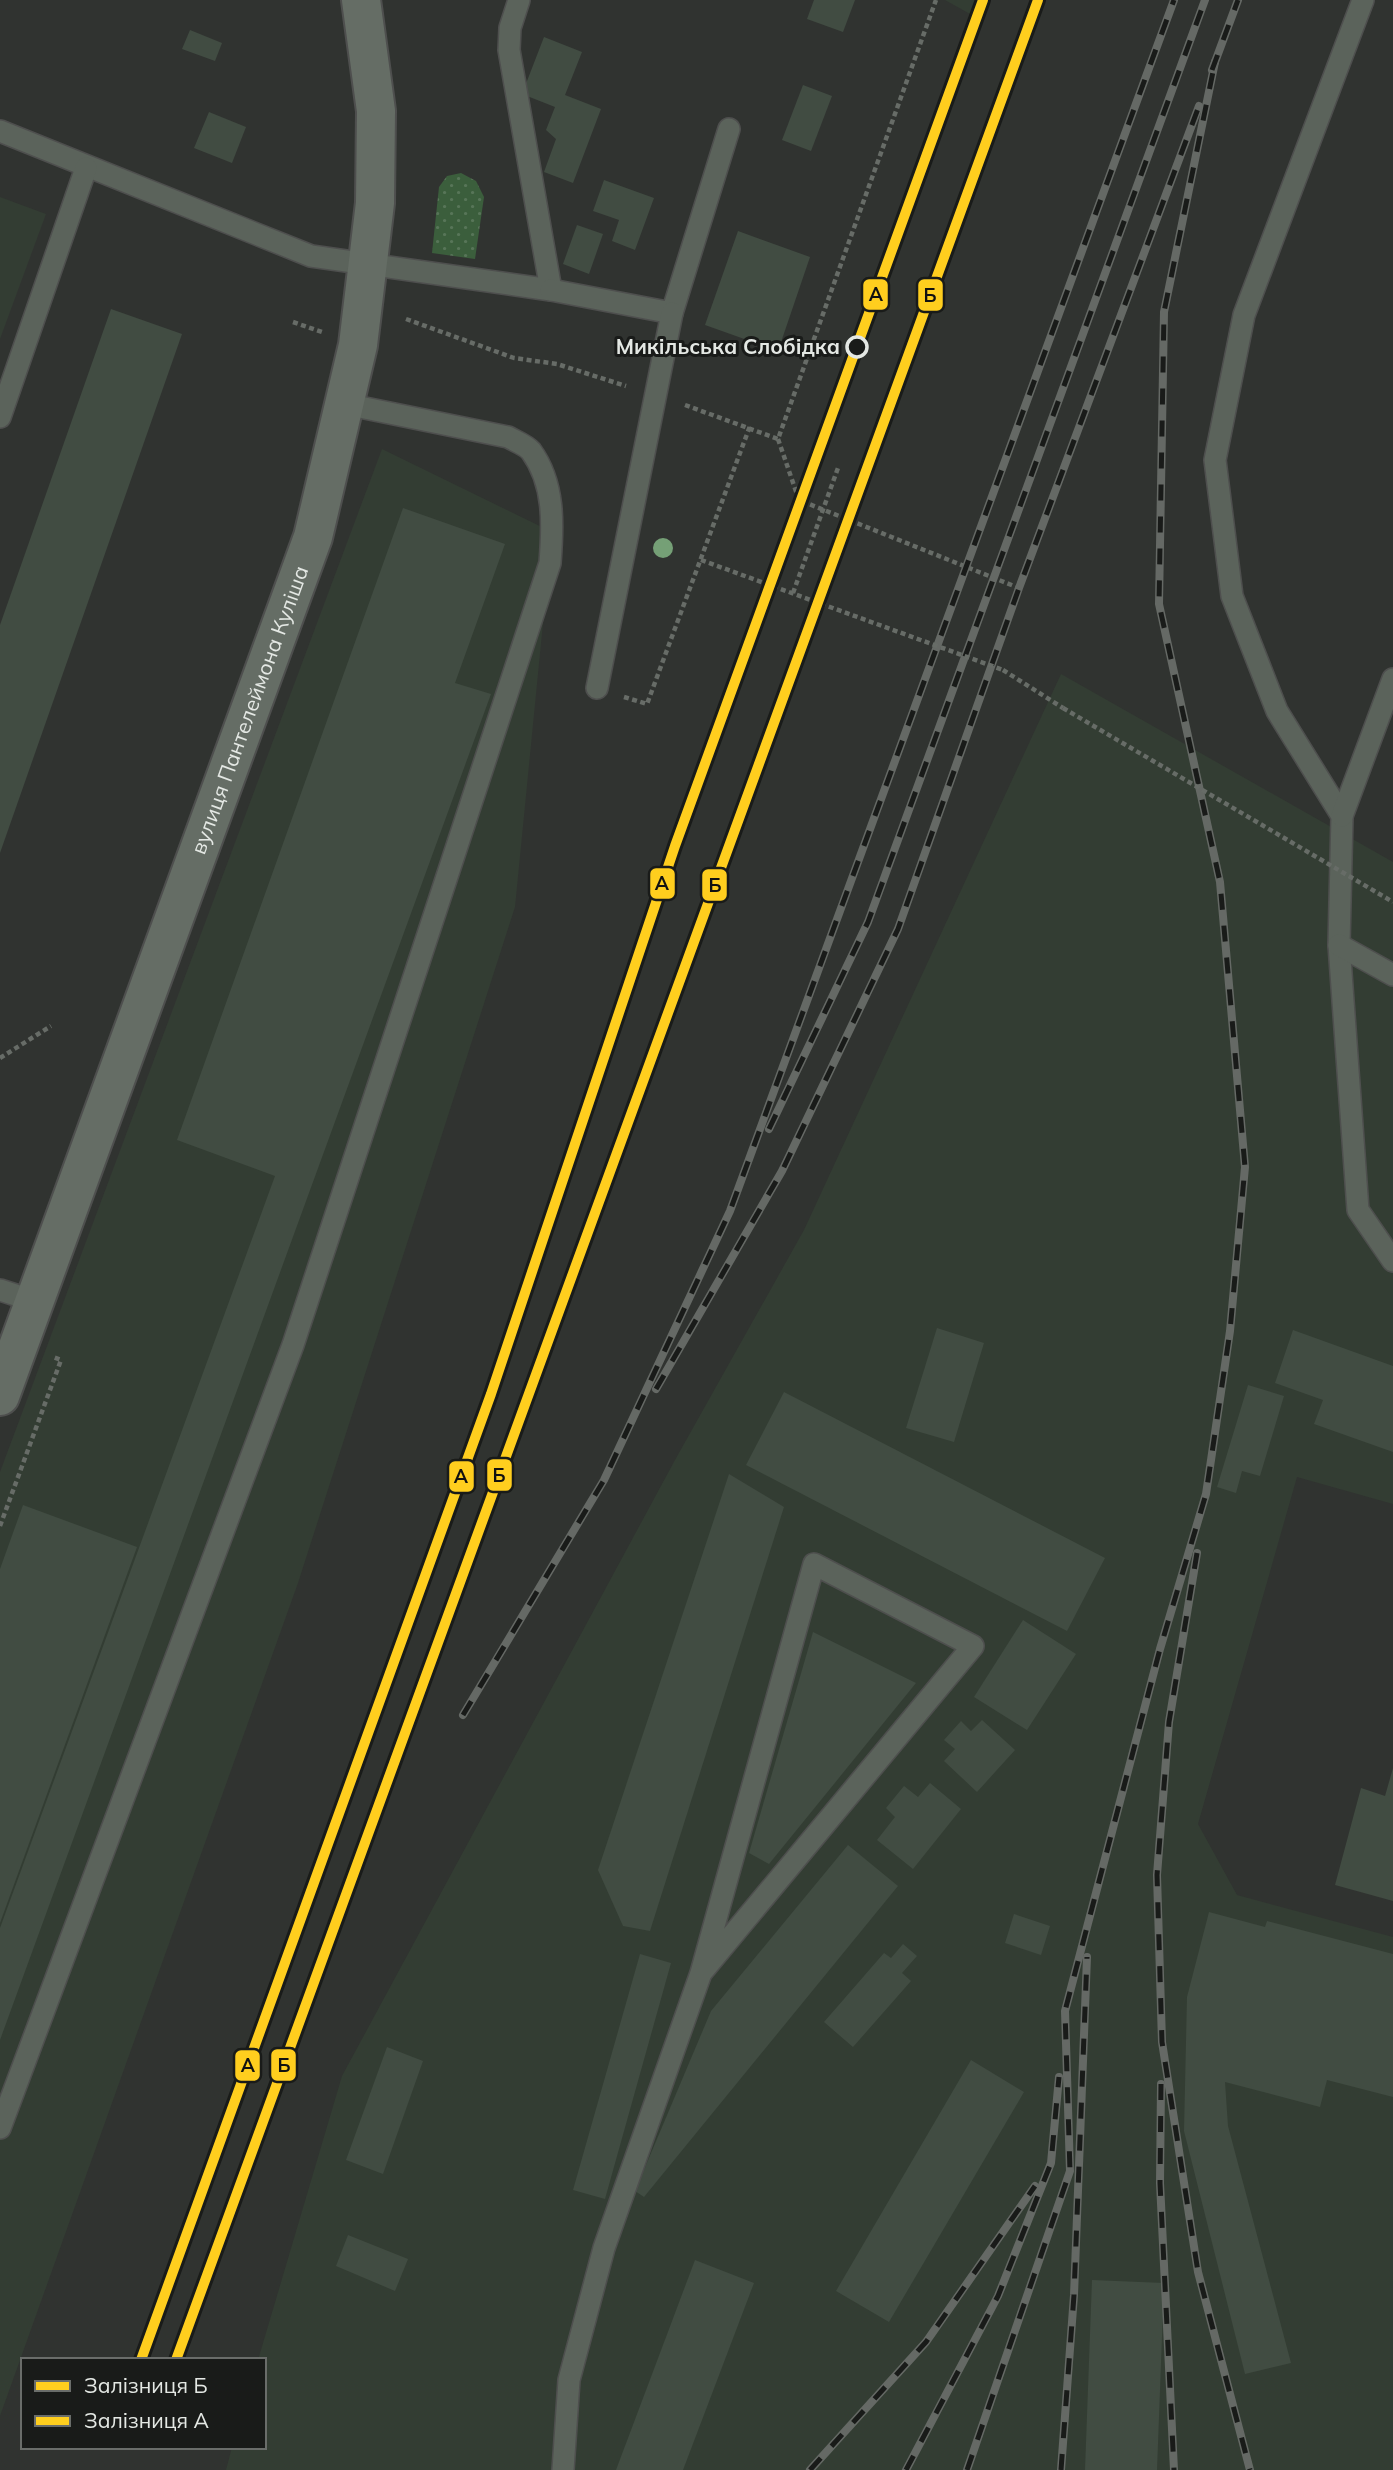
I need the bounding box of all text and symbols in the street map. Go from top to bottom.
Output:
line badge: A [862,278,889,311]
line badge: Б [917,278,944,312]
text: A [869,282,884,306]
text: Б [923,283,937,307]
place label: Микільська Слобідка [616,333,840,359]
marker: Микільська Слобідка [846,336,868,358]
street label: вулиця Пантелеймона Куліша [185,562,313,858]
line badge: A [649,867,676,900]
line badge: Б [701,868,728,902]
text: A [655,871,670,895]
text: Б [708,873,722,897]
line badge: Б [486,1458,513,1492]
line badge: A [448,1460,475,1493]
text: Б [492,1463,506,1487]
text: A [454,1464,469,1488]
line badge: Б [270,2048,297,2082]
line badge: A [234,2049,261,2082]
text: A [241,2053,256,2077]
text: Б [277,2053,291,2077]
legend [21,2358,266,2449]
text: Залізниця Б [84,2372,208,2398]
text: Залізниця A [84,2407,210,2433]

